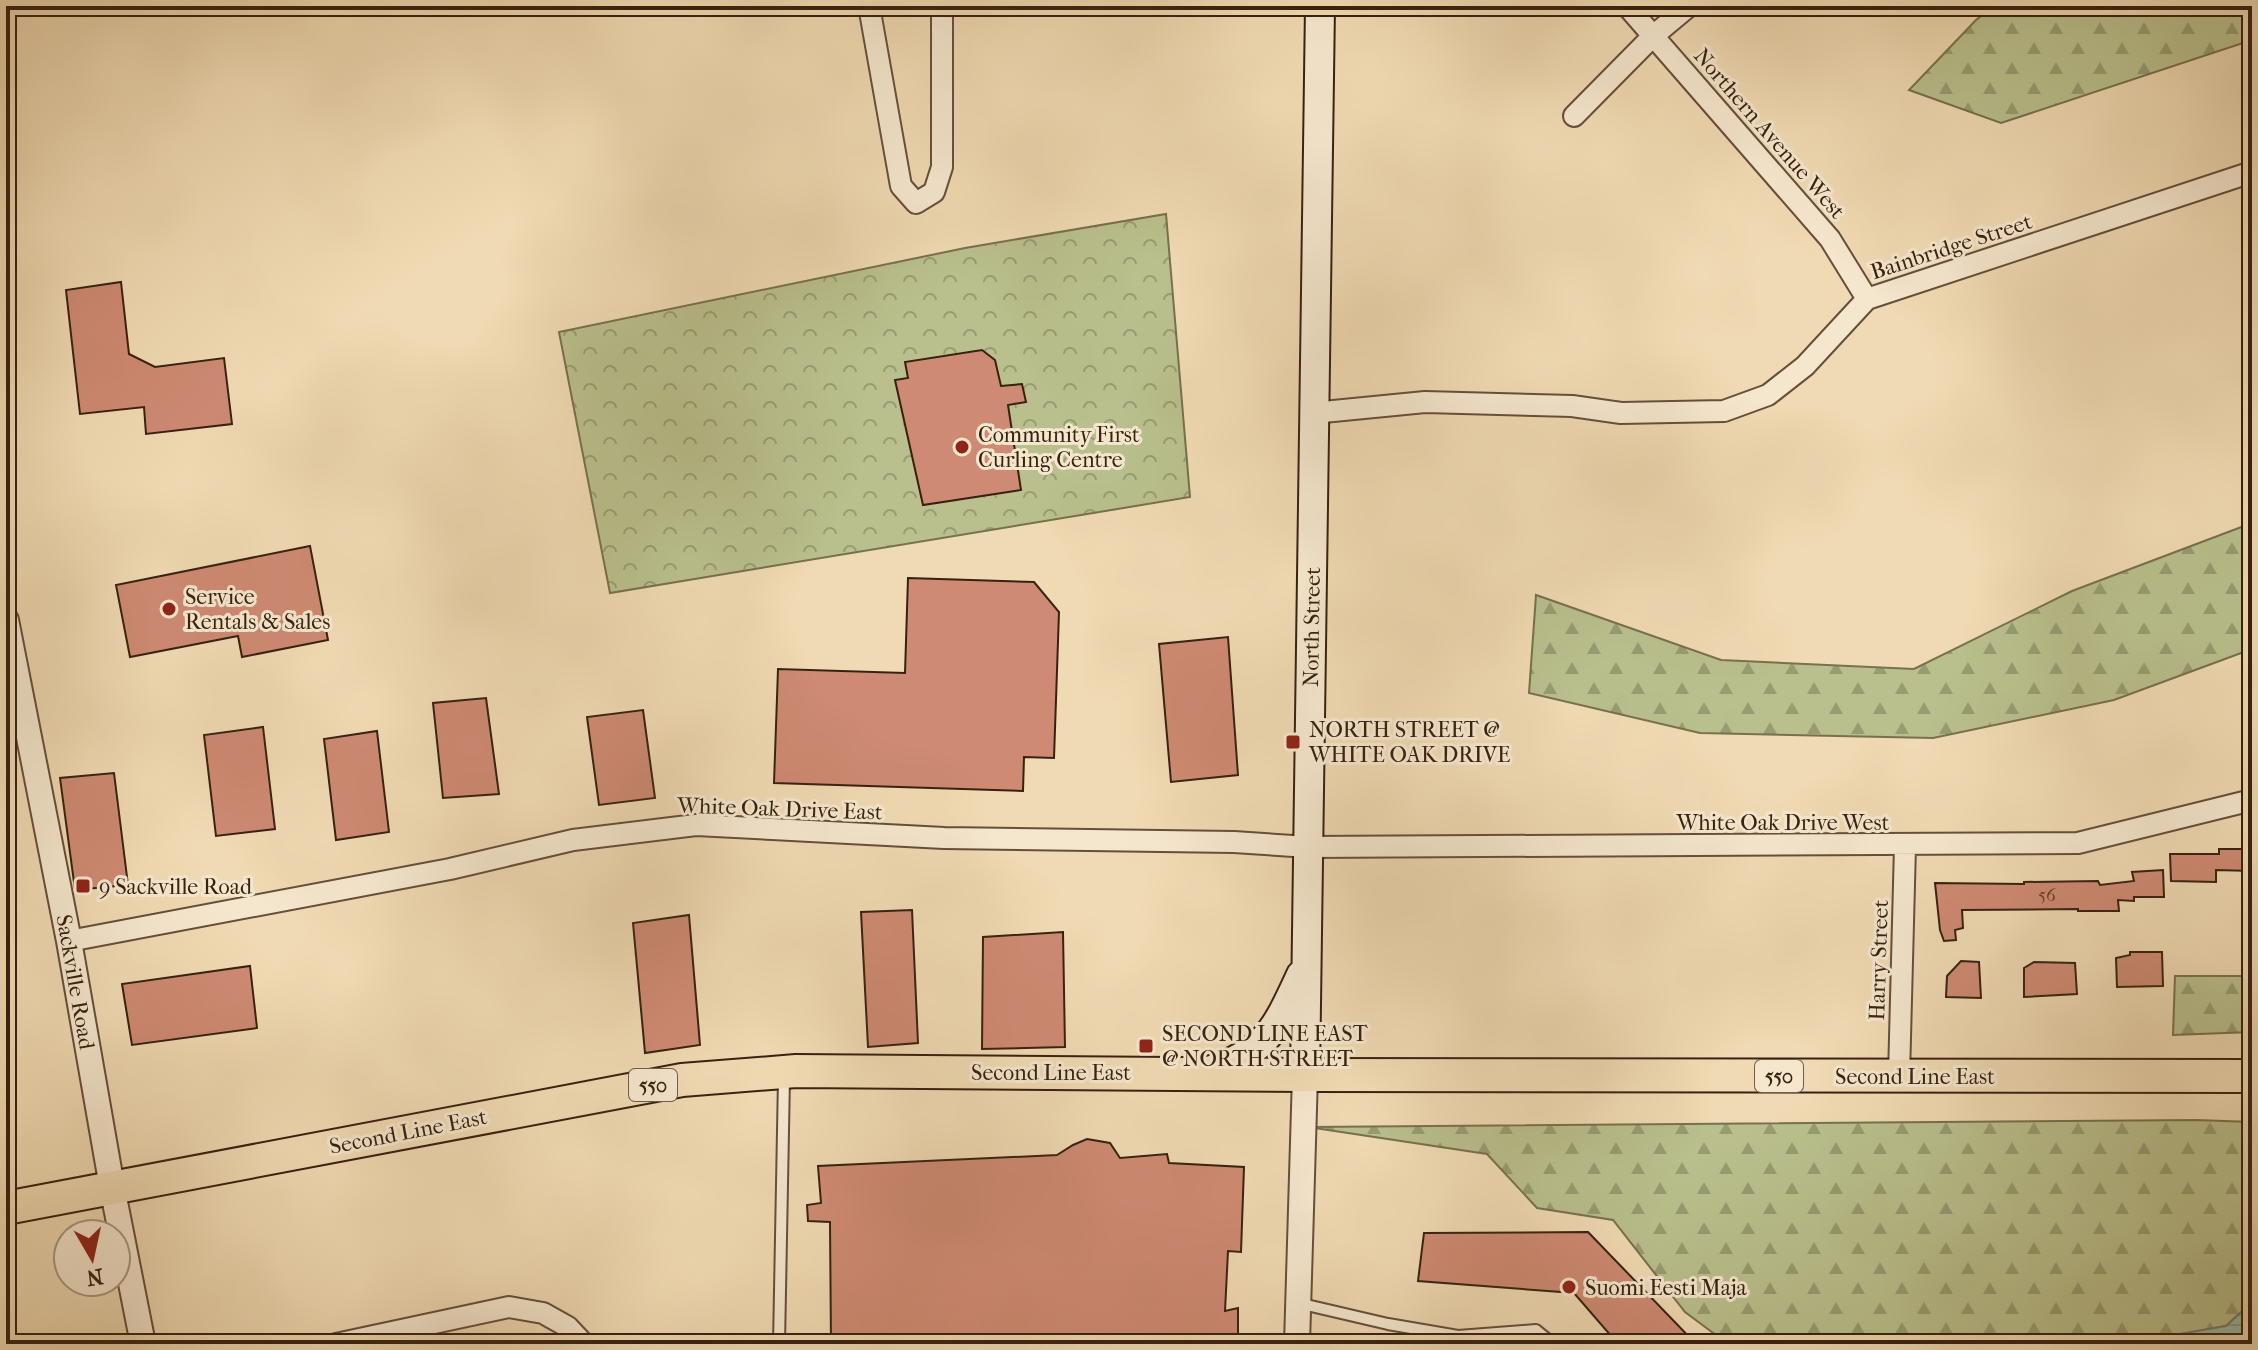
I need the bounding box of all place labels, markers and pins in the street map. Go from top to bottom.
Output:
place label: Community First Curling Centre [978,422,1140,473]
marker: Community First Curling Centre [953,438,971,456]
place label: Service Rentals & Sales [185,584,330,635]
marker: Service Rentals & Sales [160,600,178,618]
place label: NORTH STREET @ WHITE OAK DRIVE [1308,717,1510,768]
marker: NORTH STREET @ WHITE OAK DRIVE [1284,733,1302,751]
place label: 9 Sackville Road [99,874,253,900]
marker: 9 Sackville Road [74,877,92,895]
place label: SECOND LINE EAST @ NORTH STREET [1162,1021,1369,1072]
marker: SECOND LINE EAST @ NORTH STREET [1137,1037,1155,1055]
place label: Suomi Eesti Maja [1585,1275,1748,1301]
marker: Suomi Eesti Maja [1560,1278,1578,1296]

